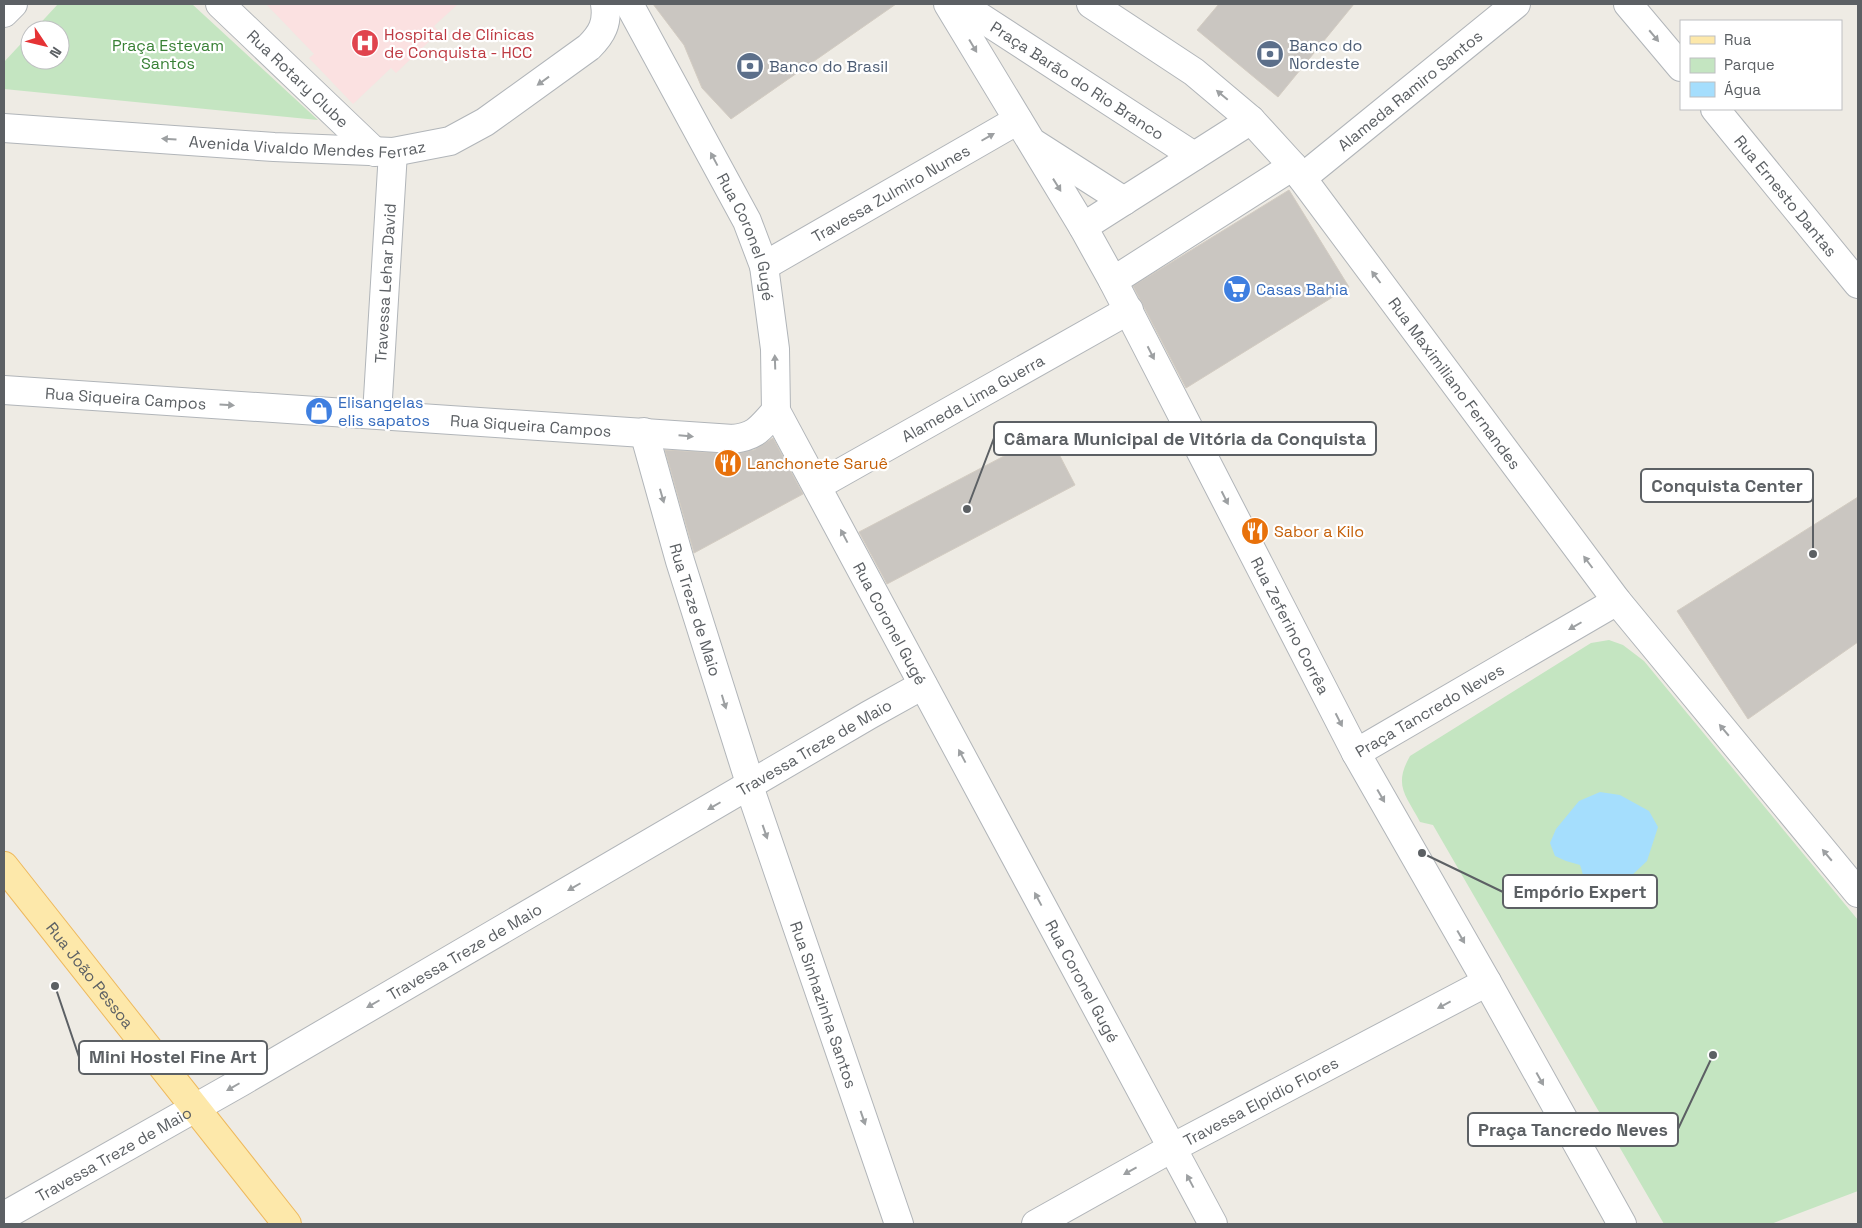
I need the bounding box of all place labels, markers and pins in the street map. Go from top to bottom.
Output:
place label: Hospital de Clínicas de Conquista - HCC [384,24,534,63]
hospital icon: Hospital de Clínicas de Conquista - HCC [350,28,380,58]
place label: Banco do Nordeste [1289,35,1362,74]
bank icon: Banco do Nordeste [1255,39,1285,69]
bank icon: Banco do Brasil [735,51,765,81]
place label: Banco do Brasil [769,56,888,77]
supermarket icon: Casas Bahia [1222,274,1252,304]
place label: Casas Bahia [1256,279,1348,300]
place label: Elisangelas elis sapatos [338,392,430,431]
shop icon: Elisangelas elis sapatos [304,396,334,426]
callout: Câmara Municipal de Vitória da Conquista [994,422,1376,455]
restaurant icon: Lanchonete Saruê [713,448,743,478]
place label: Lanchonete Saruê [747,453,888,474]
callout: Conquista Center [1641,469,1813,502]
restaurant icon: Sabor a Kilo [1240,516,1270,546]
place label: Sabor a Kilo [1274,521,1364,542]
callout: Empório Expert [1503,875,1657,908]
callout: Mini Hostel Fine Art [79,1041,267,1074]
callout: Praça Tancredo Neves [1468,1113,1678,1146]

